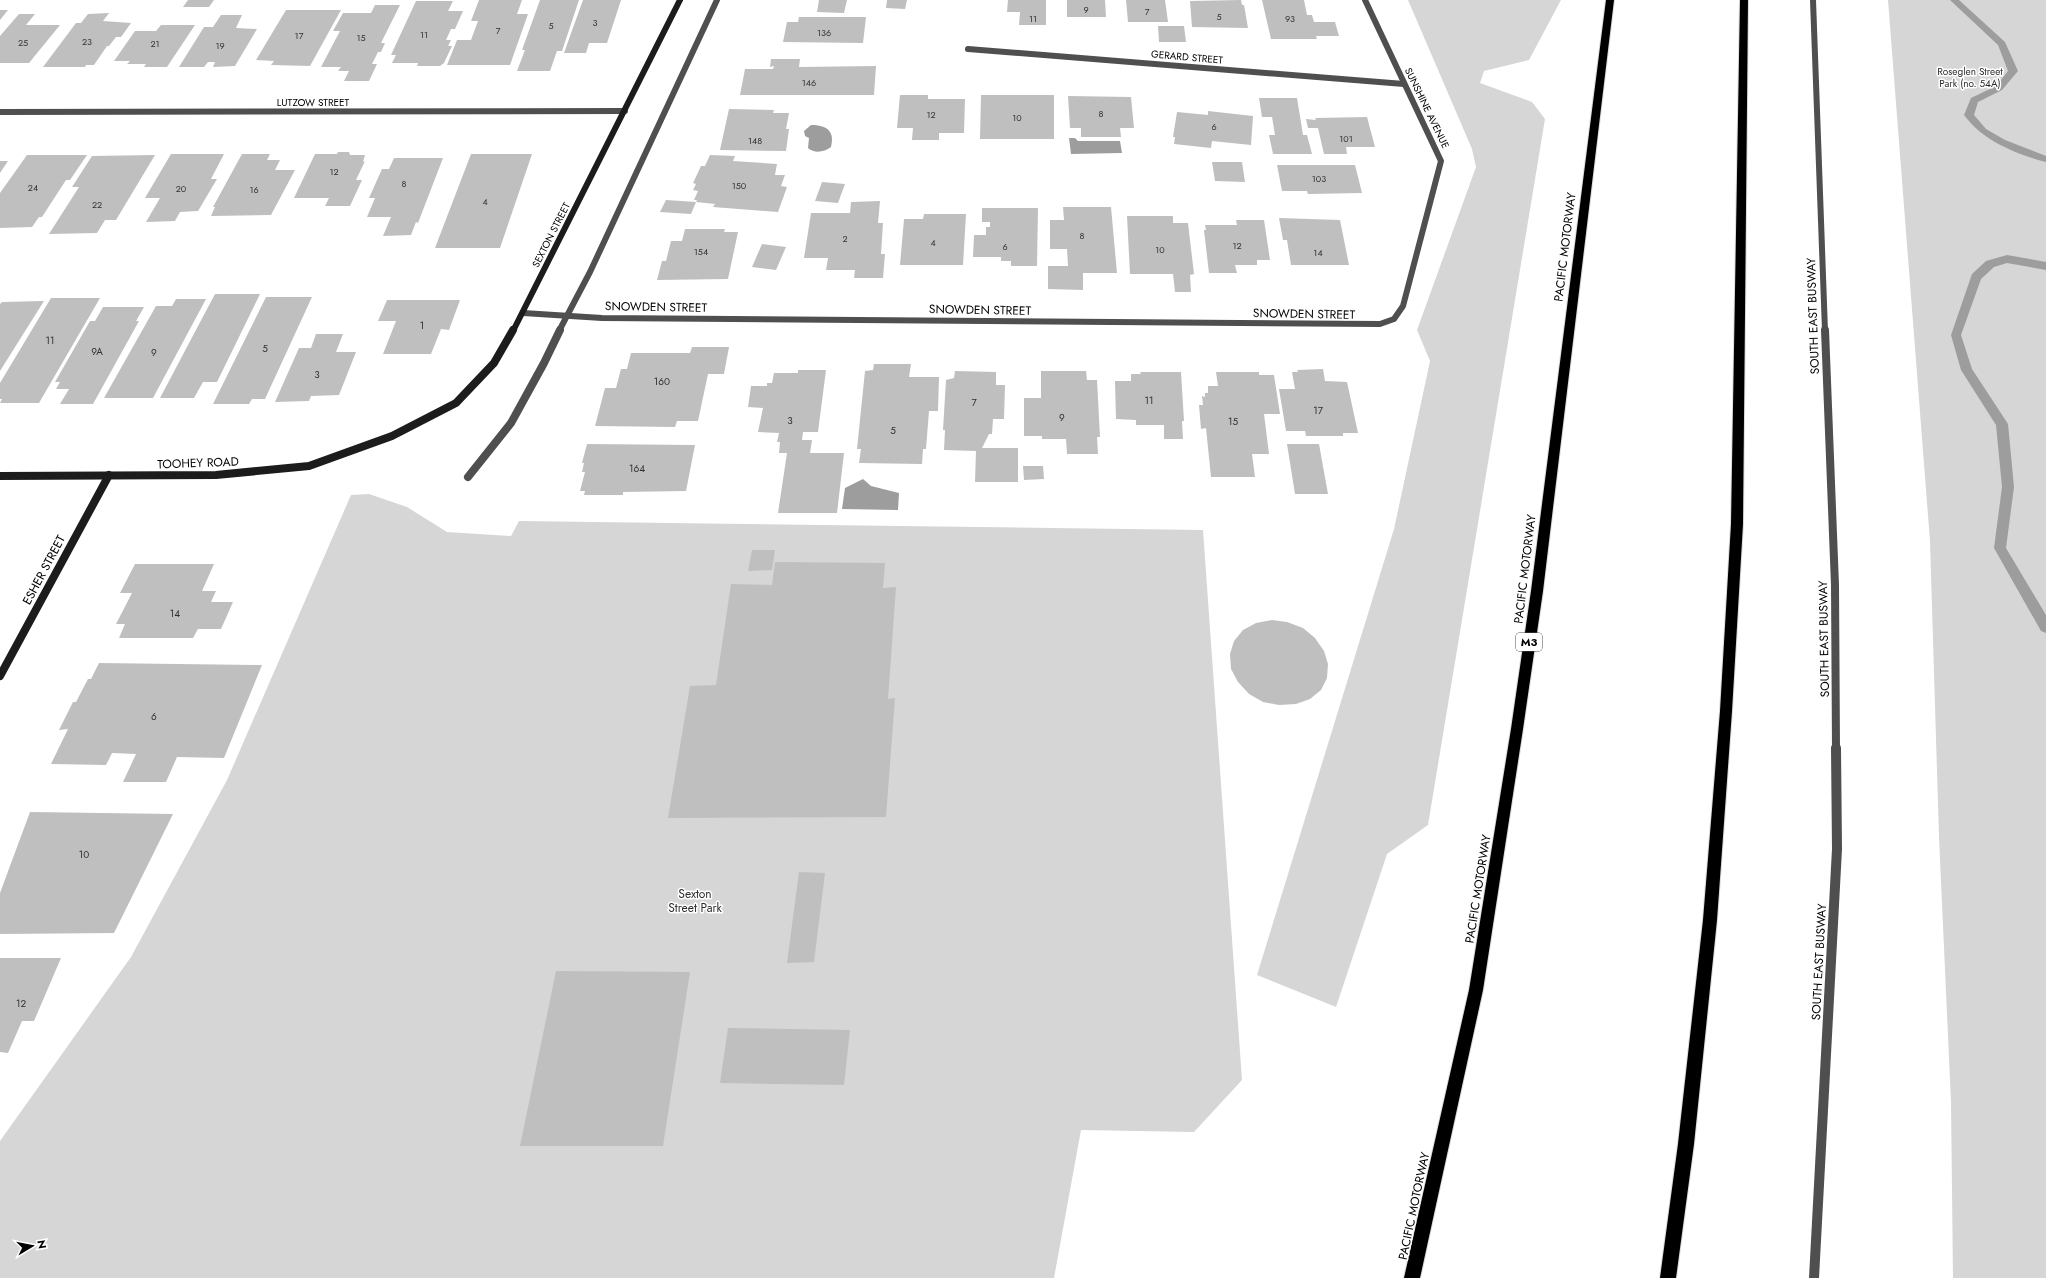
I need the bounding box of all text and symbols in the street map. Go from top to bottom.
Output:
house number: 9 [1083,3,1089,16]
house number: 7 [1145,5,1150,18]
house number: 5 [1216,10,1222,23]
house number: 11 [1029,12,1037,25]
house number: 93 [1285,12,1295,25]
house number: 3 [593,16,598,29]
house number: 5 [548,19,554,32]
house number: 7 [496,24,501,37]
house number: 136 [817,26,831,39]
house number: 11 [420,28,428,41]
house number: 17 [295,29,304,42]
house number: 15 [356,31,366,44]
house number: 23 [82,35,92,48]
house number: 25 [18,36,28,49]
house number: 21 [150,37,160,50]
house number: 19 [215,39,225,52]
street label: GERARD STREET [1150,46,1224,68]
park label: Roseglen Street Park (no. 54A) [1937,64,2003,91]
street label: SUNSHINE AVENUE [1401,65,1453,151]
house number: 146 [802,76,816,89]
street label: LUTZOW STREET [277,95,350,110]
house number: 8 [1099,107,1104,120]
house number: 12 [926,108,936,121]
house number: 10 [1012,111,1022,124]
house number: 6 [1211,120,1217,133]
house number: 101 [1339,132,1353,145]
house number: 148 [748,134,762,147]
house number: 12 [329,165,339,178]
house number: 103 [1312,172,1326,185]
house number: 8 [402,177,407,190]
house number: 150 [732,179,747,192]
house number: 24 [28,181,38,194]
house number: 20 [176,182,187,195]
house number: 16 [249,183,259,196]
street label: PACIFIC MOTORWAY [1549,191,1581,303]
house number: 4 [482,195,488,208]
house number: 22 [92,198,102,211]
street label: SEXTON STREET [528,200,574,270]
house number: 8 [1080,229,1085,242]
house number: 2 [842,232,848,245]
house number: 4 [930,236,936,249]
house number: 12 [1232,239,1242,252]
house number: 6 [1002,240,1008,253]
house number: 10 [1155,243,1165,256]
house number: 154 [694,245,708,258]
house number: 14 [1313,246,1323,259]
street label: SOUTH EAST BUSWAY [1802,257,1824,375]
street label: SNOWDEN STREET [605,297,708,317]
street label: SNOWDEN STREET [929,300,1032,320]
street label: SNOWDEN STREET [1253,304,1356,324]
house number: 1 [420,318,424,333]
house number: 11 [46,333,55,348]
house number: 5 [262,341,268,356]
house number: 9A [91,344,103,359]
house number: 9 [151,345,157,360]
house number: 3 [314,367,320,382]
house number: 160 [654,374,670,389]
house number: 11 [1145,393,1154,408]
house number: 7 [971,395,977,410]
house number: 17 [1313,403,1324,418]
house number: 9 [1059,410,1065,425]
house number: 3 [787,413,793,428]
house number: 15 [1228,414,1238,429]
house number: 5 [890,423,896,438]
street label: TOOHEY ROAD [157,453,239,473]
house number: 164 [629,461,645,476]
street label: PACIFIC MOTORWAY [1509,513,1541,625]
street label: ESHER STREET [18,532,70,608]
street label: SOUTH EAST BUSWAY [1814,580,1834,698]
house number: 14 [170,606,180,621]
road number: M3 [1516,633,1542,651]
house number: 6 [151,709,157,724]
street label: PACIFIC MOTORWAY [1461,833,1496,945]
house number: 10 [79,847,89,862]
park label: Sexton Street Park [668,885,723,917]
street label: SOUTH EAST BUSWAY [1807,903,1831,1021]
house number: 12 [16,996,26,1011]
street label: PACIFIC MOTORWAY [1394,1150,1434,1262]
north arrow [12,1226,52,1266]
text: N [33,1239,50,1250]

